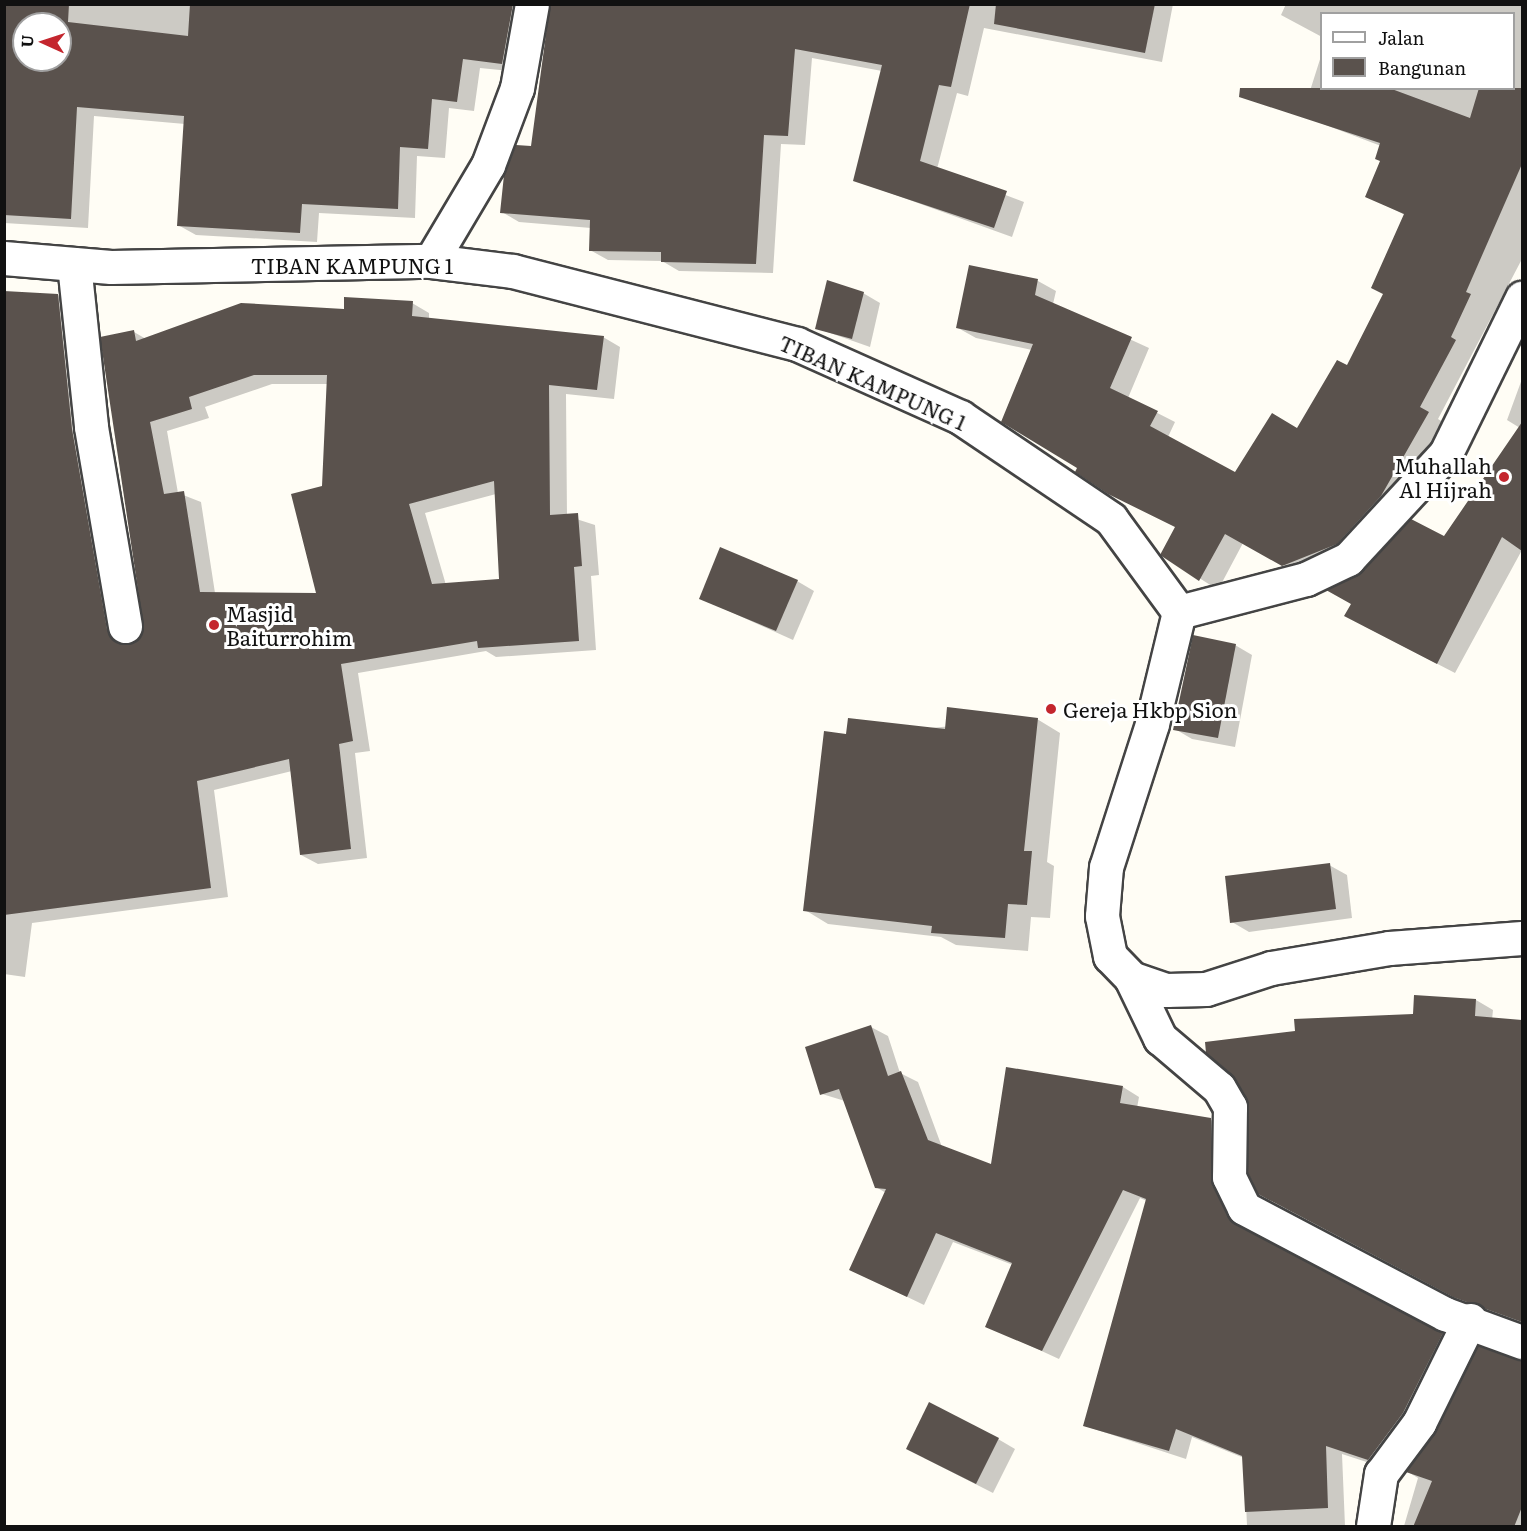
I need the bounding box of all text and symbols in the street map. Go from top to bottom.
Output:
north arrow [12,12,72,72]
legend [1320,12,1515,90]
text: Jalan [1378,24,1424,51]
text: U [14,34,38,48]
text: Bangunan [1378,54,1466,81]
street label: TIBAN KAMPUNG 1 [251,252,453,278]
street label: TIBAN KAMPUNG 1 [775,329,971,435]
place label: Muhallah Al Hijrah [1394,452,1492,502]
marker: Muhallah Al Hijrah [1497,470,1511,484]
place label: Masjid Baiturrohim [226,600,352,650]
marker: Masjid Baiturrohim [207,618,221,632]
place label: Gereja Hkbp Sion [1063,696,1237,722]
marker: Gereja Hkbp Sion [1044,702,1058,716]

